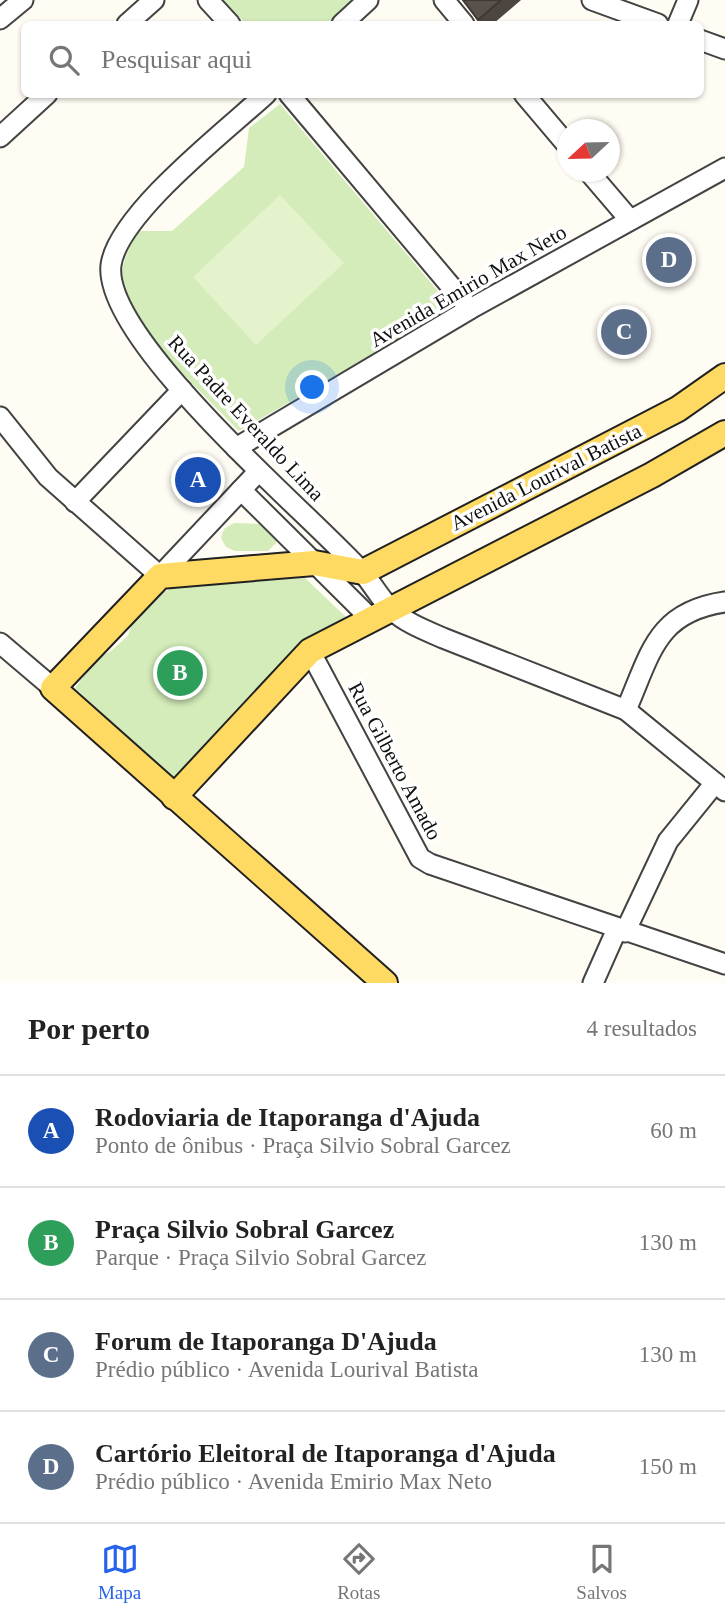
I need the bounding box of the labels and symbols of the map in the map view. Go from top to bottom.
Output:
north arrow [557,119,620,182]
street label: Avenida Emirio Max Neto [365,220,571,352]
pin: D [646,234,692,286]
pin: C [601,306,647,358]
street label: Rua Padre Everaldo Lima [163,330,329,506]
your location [295,370,329,404]
street label: Avenida Lourival Batista [447,418,646,536]
pin: A [175,454,221,506]
pin: B [157,647,203,699]
street label: Rua Gilberto Amado [343,678,447,844]

